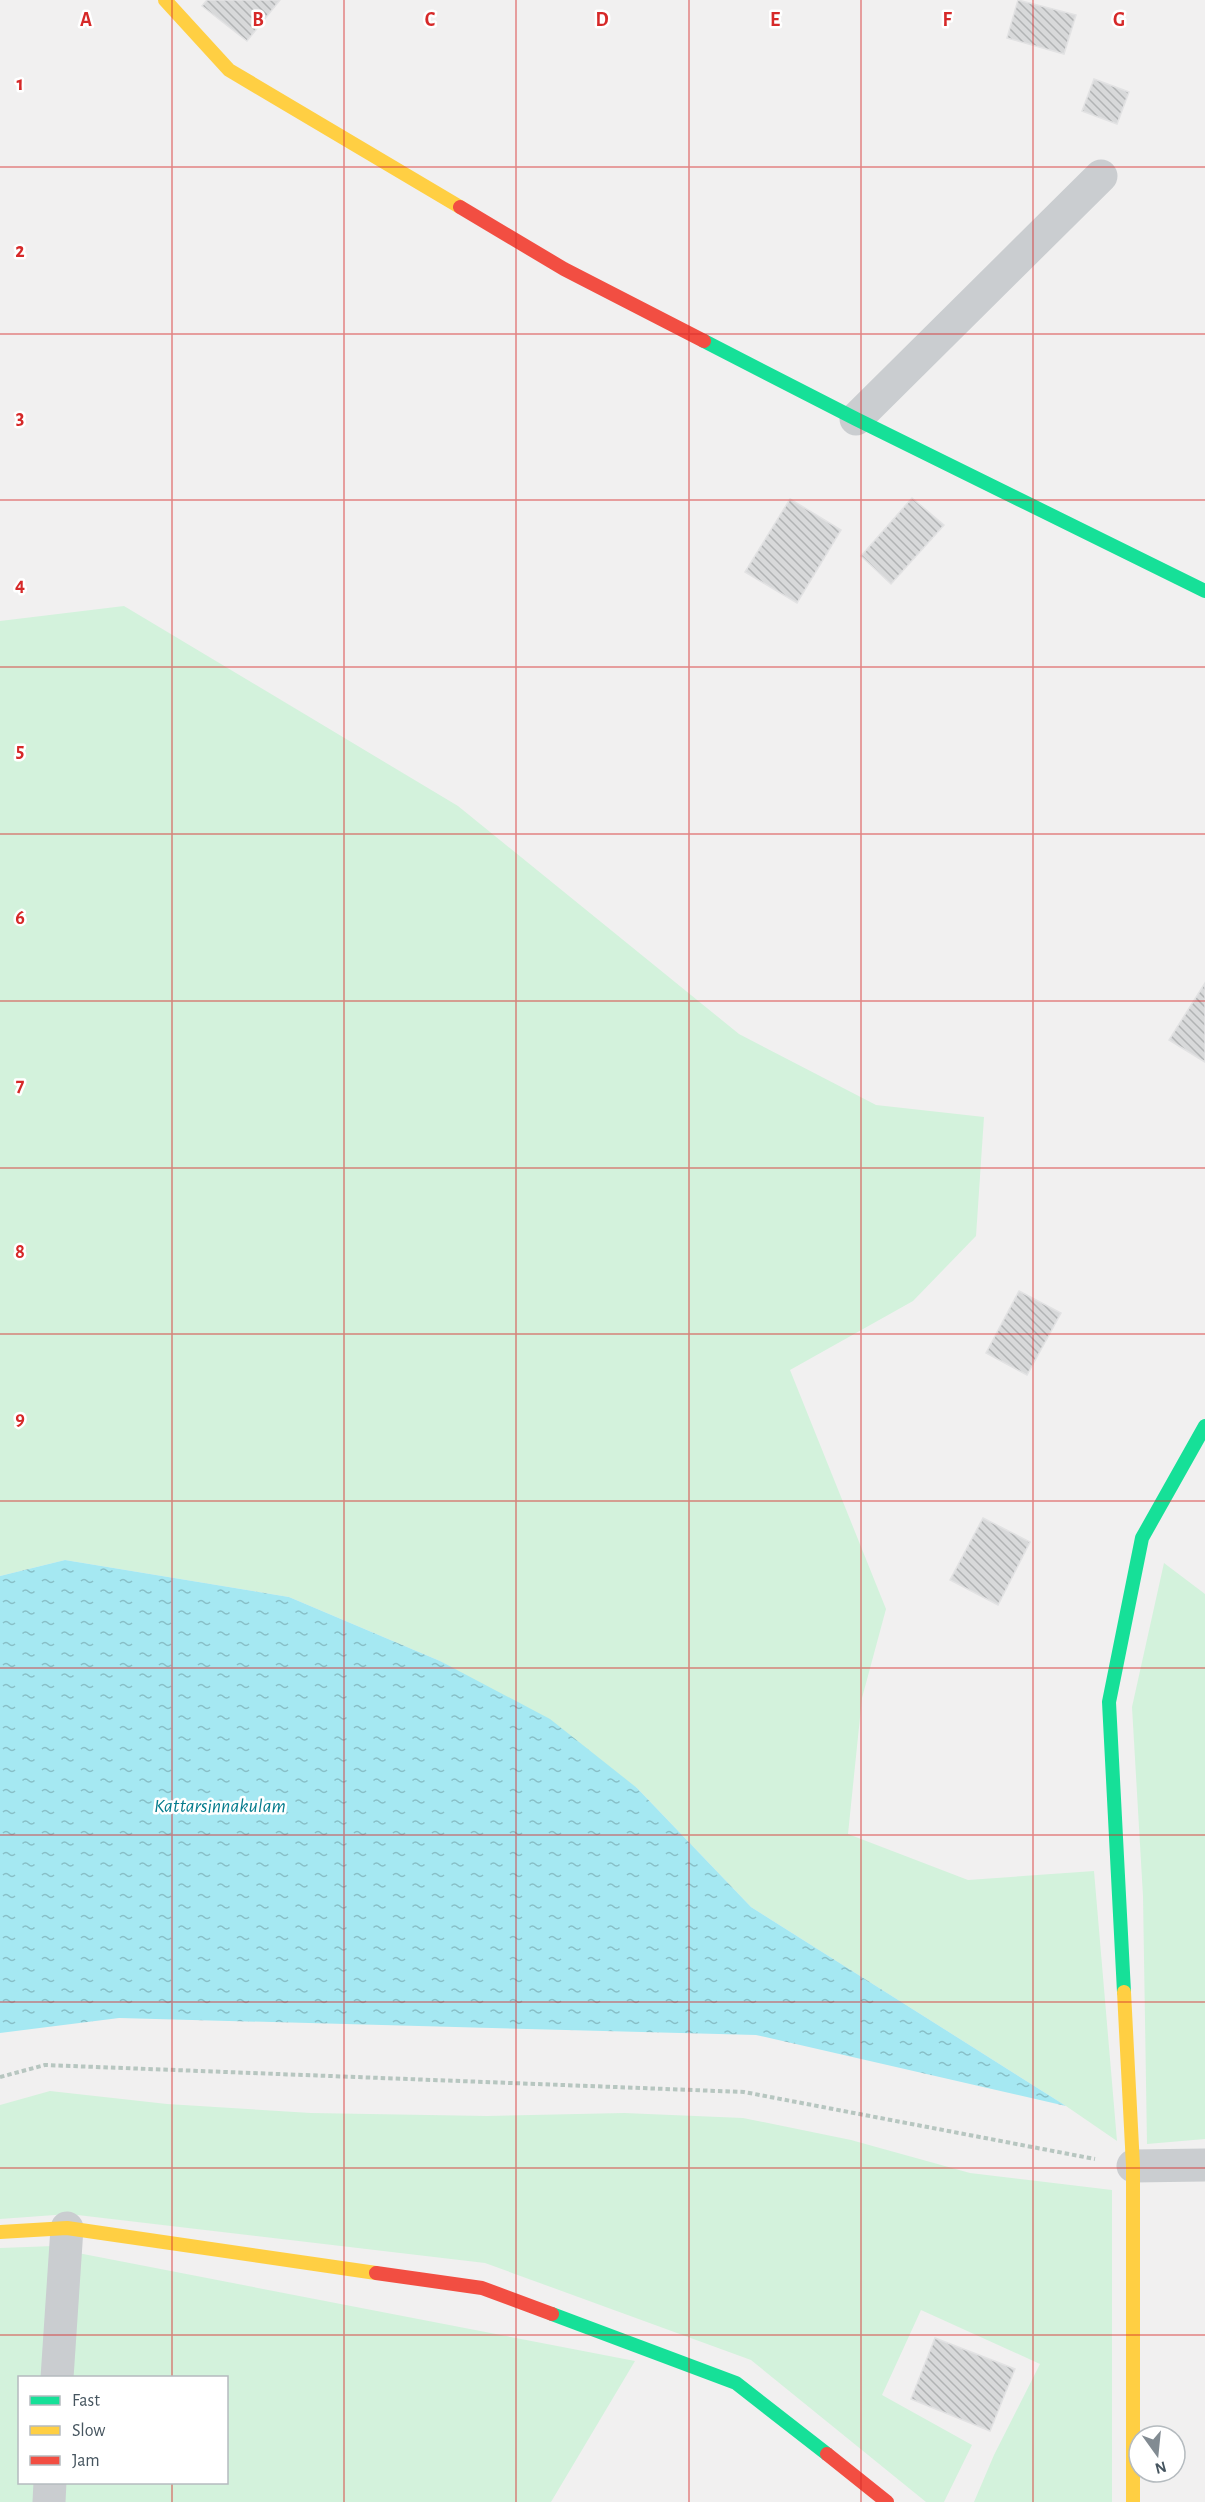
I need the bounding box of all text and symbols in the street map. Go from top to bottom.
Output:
text: A [80,10,92,30]
text: B [252,10,264,30]
text: C [425,10,436,30]
text: D [595,10,609,30]
text: E [770,10,780,30]
text: F [942,10,952,30]
text: G [1113,10,1125,30]
text: 1 [16,74,24,94]
text: 2 [15,241,25,261]
text: 3 [16,408,24,428]
text: 4 [15,575,25,595]
text: 5 [16,741,24,761]
text: 6 [15,908,25,928]
text: 7 [16,1075,25,1095]
text: 8 [15,1242,25,1262]
text: 9 [15,1409,25,1429]
water label: Kattarsinnakulam [154,1796,286,1816]
legend [18,2376,228,2484]
text: Fast [72,2392,100,2410]
text: Slow [72,2422,105,2440]
north arrow [1127,2424,1187,2484]
text: Jam [72,2452,100,2470]
text: N [1153,2458,1168,2477]

